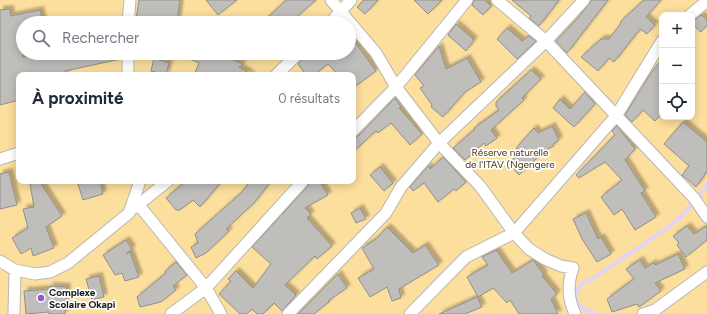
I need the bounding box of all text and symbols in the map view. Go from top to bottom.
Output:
map controls [659,12,695,120]
button: + [659,12,695,48]
search box [16,16,356,60]
icon: search [30,27,52,49]
text: Rechercher [62,29,139,47]
button: − [659,48,695,84]
button: locate [659,84,695,120]
text: À proximité [32,88,123,108]
text: 0 résultats [278,91,340,106]
park label: Réserve naturelle de l'ITAV (Ngengere [465,146,555,171]
place label: Complexe Scolaire Okapi [49,286,116,311]
marker: Complexe Scolaire Okapi [36,293,46,303]

